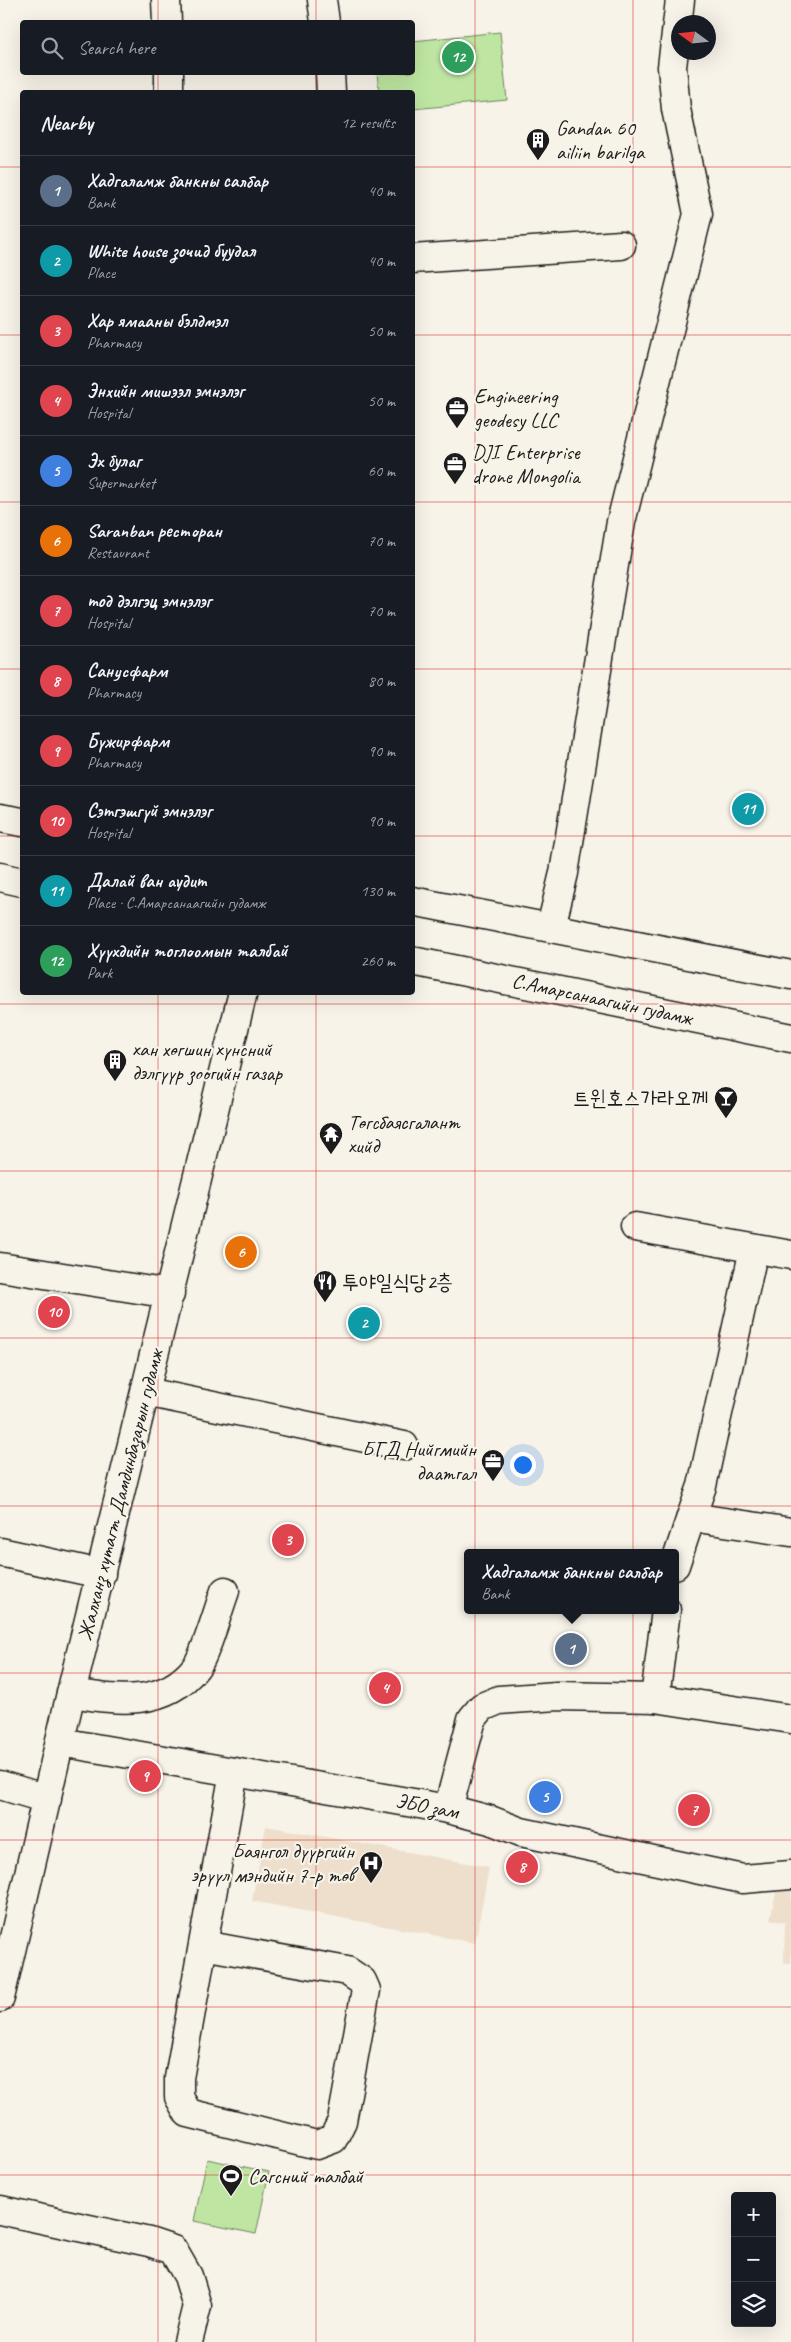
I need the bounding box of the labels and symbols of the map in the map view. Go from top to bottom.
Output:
north arrow [671,15,716,60]
pin: 12 [442,38,474,76]
place label: Gandan 60 ailiin barilga [556,115,646,165]
building icon: Gandan 60 ailiin barilga [525,127,551,161]
place label: Engineering geodesy LLC [474,383,560,433]
office icon: Engineering geodesy LLC [444,395,470,429]
place label: DJI Enterprise drone Mongolia [472,439,582,489]
office icon: DJI Enterprise drone Mongolia [442,451,468,485]
pin: 11 [732,790,764,828]
street label: С.Амарсанаагийн гудамж [510,967,697,1031]
place label: хан хөгшин хүнсний дэлгүүр зоогийн газар [132,1036,283,1086]
building icon: хан хөгшин хүнсний дэлгүүр зоогийн газар [102,1048,128,1082]
place label: 트윈호스가라오께 [573,1085,708,1111]
bar icon: 트윈호스가라오께 [713,1085,739,1119]
place label: Төгсбаясгалант хийд [348,1109,461,1159]
temple icon: Төгсбаясгалант хийд [318,1121,344,1155]
pin: 6 [225,1233,257,1271]
restaurant icon: 투야일식당2층 [312,1269,338,1303]
place label: 투야일식당2층 [342,1269,453,1295]
pin: 10 [38,1293,70,1331]
pin: 2 [348,1304,380,1342]
street label: Жалханз хутагт Дамдинбазарын гудамж [71,1345,170,1643]
place label: БГД Нийгмийн даатгал [362,1436,478,1486]
office icon: БГД Нийгмийн даатгал [480,1448,506,1482]
your location [510,1452,536,1478]
pin: 3 [272,1521,304,1559]
pin: 1 [555,1630,587,1668]
pin: 4 [369,1669,401,1707]
pin: 9 [129,1757,161,1795]
pin: 5 [529,1778,561,1816]
street label: ЭБО зам [393,1787,462,1826]
pin: 7 [678,1791,710,1829]
place label: Баянгол дүүргийн эрүүл мэндийн 7-р төв [191,1838,359,1888]
pin: 8 [506,1848,538,1886]
hospital icon: Баянгол дүүргийн эрүүл мэндийн 7-р төв [358,1850,384,1884]
sports icon: Сагсний талбай [218,2163,244,2197]
place label: Сагсний талбай [248,2163,364,2189]

